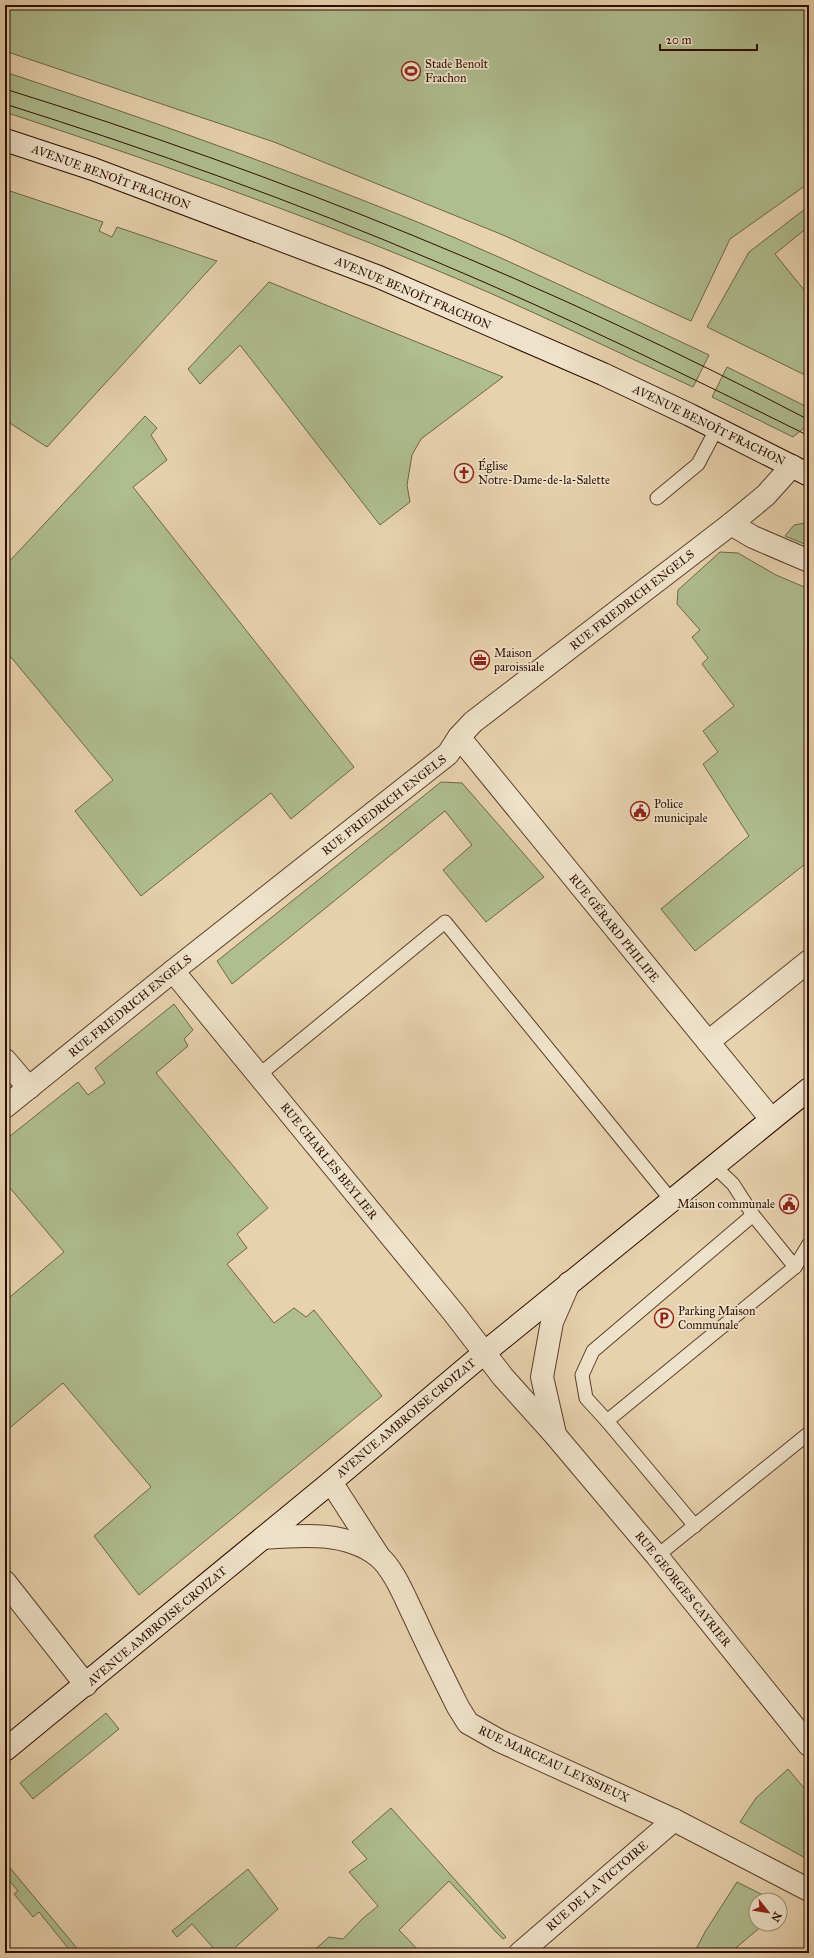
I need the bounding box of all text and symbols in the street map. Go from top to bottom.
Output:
scale bar [660,26,757,52]
text: 20 m [666,33,692,47]
place label: Stade Benoît Frachon [425,57,489,85]
sports icon: Stade Benoît Frachon [400,60,422,82]
street label: AVENUE BENOÎT FRACHON [29,140,193,212]
street label: AVENUE BENOÎT FRACHON [332,252,493,332]
street label: AVENUE BENOÎT FRACHON [629,381,788,468]
place label: Église Notre-Dame-de-la-Salette [478,457,610,487]
church icon: Église Notre-Dame-de-la-Salette [453,462,475,484]
street label: RUE FRIEDRICH ENGELS [567,547,697,653]
place label: Maison paroissiale [493,646,544,674]
office icon: Maison paroissiale [469,649,491,671]
street label: RUE FRIEDRICH ENGELS [319,752,449,858]
place label: Police municipale [654,797,708,825]
public building icon: Police municipale [629,800,651,822]
street label: RUE GÉRARD PHILIPE [566,870,664,985]
street label: RUE FRIEDRICH ENGELS [66,952,194,1060]
street label: RUE CHARLES BEYLIER [278,1100,381,1223]
public building icon: Maison communale [778,1193,800,1215]
place label: Maison communale [677,1197,775,1211]
place label: Parking Maison Communale [678,1304,756,1332]
parking icon: Parking Maison Communale [653,1307,675,1329]
street label: AVENUE AMBROISE CROIZAT [333,1356,479,1481]
street label: RUE GEORGES CAYRIER [632,1528,734,1650]
street label: AVENUE AMBROISE CROIZAT [84,1564,230,1689]
street label: RUE MARCEAU LEYSSIEUX [476,1723,632,1805]
street label: RUE DE LA VICTOIRE [543,1838,651,1934]
north arrow [748,1892,788,1932]
text: N [768,1909,784,1925]

